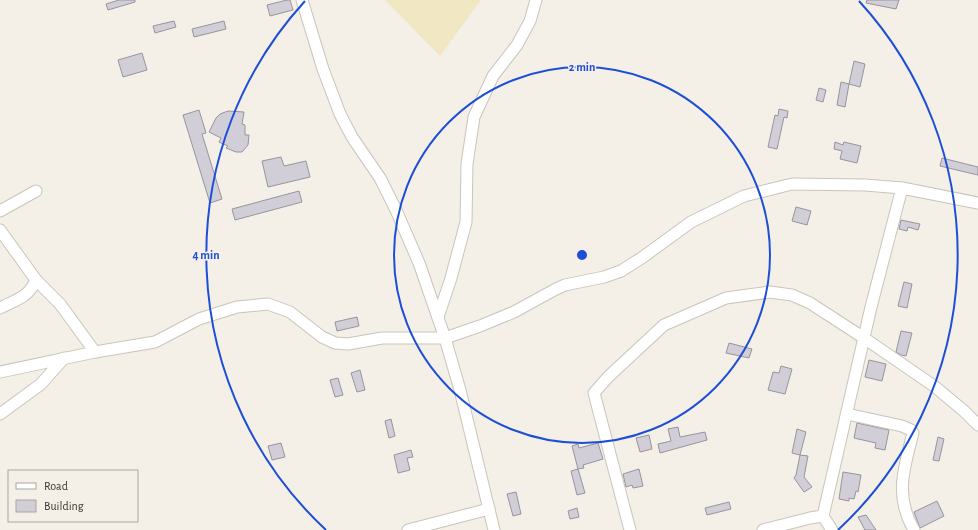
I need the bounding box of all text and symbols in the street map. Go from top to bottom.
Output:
text: 2 min [569,61,595,73]
centre of rings [575,248,589,262]
text: 4 min [192,249,220,261]
legend [8,470,138,522]
text: Road [44,480,68,492]
text: Building [44,500,84,512]

